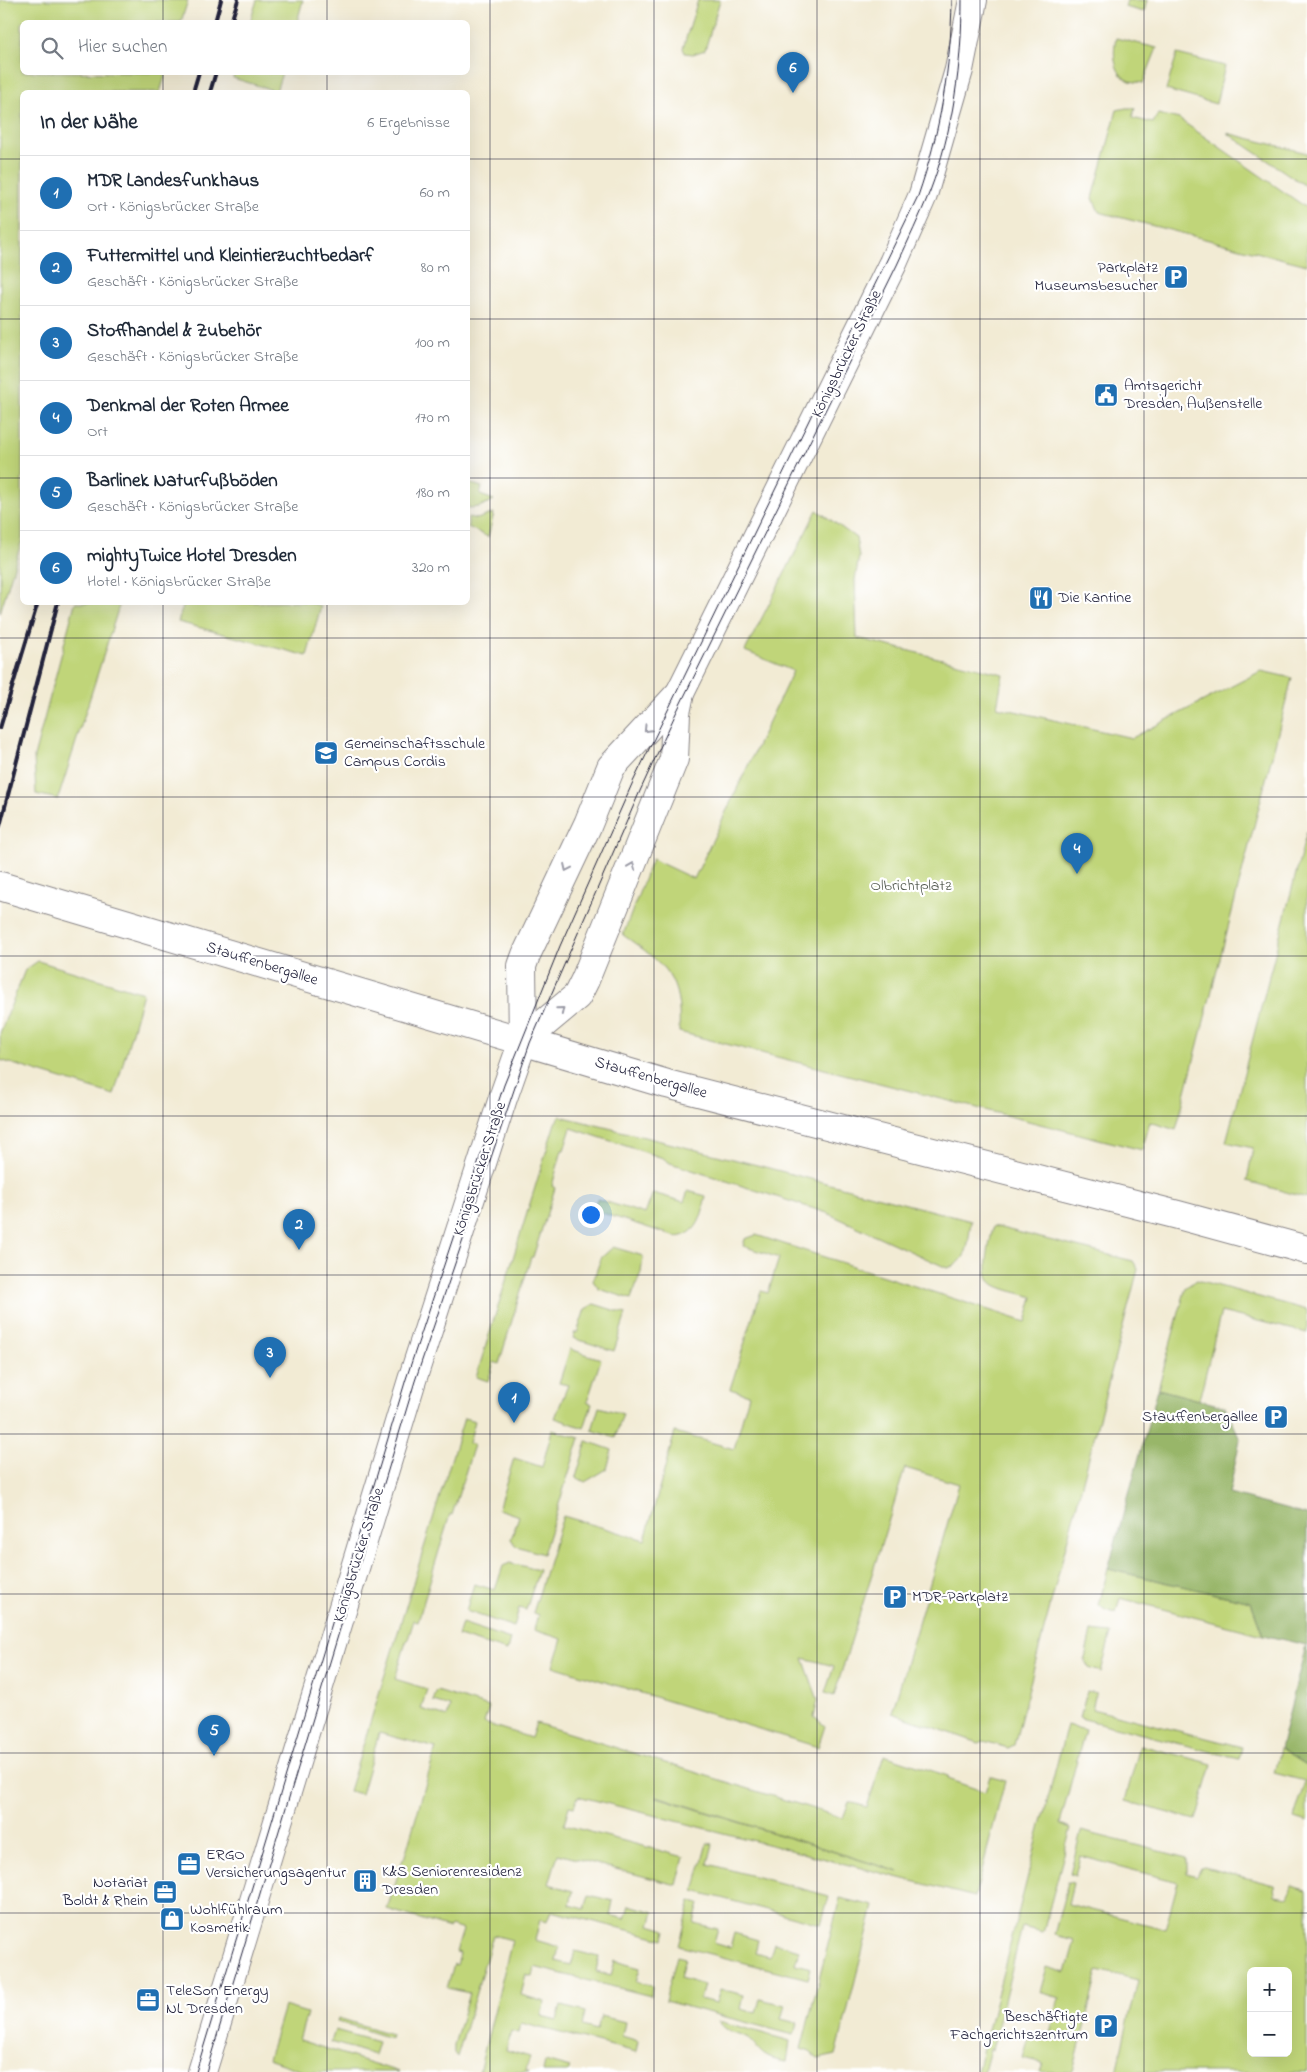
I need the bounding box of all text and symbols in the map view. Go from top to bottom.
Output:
search box [20,20,470,75]
icon: search [38,34,66,62]
text: Hier suchen [78,34,167,61]
pin: 6 [777,52,809,93]
text: In der Nähe [40,108,138,138]
text: 6 Ergebnisse [367,111,450,135]
text: MDR Landesfunkhaus [87,168,259,195]
text: 1 [53,181,59,205]
text: 60 m [420,181,450,205]
text: Ort · Königsbrücker Straße [87,195,259,219]
text: Futtermittel und Kleintierzuchtbedarf [87,243,374,270]
text: 2 [52,256,60,280]
text: 80 m [421,256,450,280]
place label: Parkplatz Museumsbesucher [1035,256,1158,298]
parking icon: Parkplatz Museumsbesucher [1163,264,1189,290]
text: Geschäft · Königsbrücker Straße [87,270,298,294]
street label: Königsbrücker Straße [806,285,889,422]
text: Stoffhandel & Zubehör [87,318,261,345]
text: 3 [53,331,59,355]
text: 100 m [415,331,450,355]
text: Geschäft · Königsbrücker Straße [87,345,298,369]
place label: Amtsgericht Dresden, Außenstelle [1123,374,1263,416]
public building icon: Amtsgericht Dresden, Außenstelle [1093,382,1119,408]
text: Denkmal der Roten Armee [87,393,289,420]
text: 4 [53,406,59,430]
text: 170 m [415,406,450,430]
text: Ort [87,420,108,444]
text: Barlinek Naturfußböden [87,468,278,495]
text: 5 [51,481,61,505]
text: 180 m [416,481,450,505]
text: Geschäft · Königsbrücker Straße [87,495,298,519]
text: mightyTwice Hotel Dresden [87,543,297,570]
text: 6 [52,556,60,580]
text: 320 m [412,556,450,580]
text: Hotel · Königsbrücker Straße [87,570,271,594]
restaurant icon: Die Kantine [1028,585,1054,611]
place label: Die Kantine [1057,586,1132,610]
one-way arrow [644,723,653,732]
place label: Gemeinschaftsschule Campus Cordis [344,732,486,774]
school or university icon: Gemeinschaftsschule Campus Cordis [313,740,339,766]
pin: 4 [1061,833,1093,874]
one-way arrow [626,862,636,871]
one-way arrow [563,863,573,872]
park label: Olbrichtplatz [870,874,952,898]
street label: Stauffenbergallee [203,936,322,993]
one-way arrow [555,1007,564,1015]
street label: Stauffenbergallee [592,1050,711,1106]
street label: Königsbrücker Straße [447,1098,513,1239]
your location [578,1202,604,1228]
pin: 2 [283,1209,315,1250]
pin: 3 [254,1337,286,1378]
pin: 1 [498,1382,530,1423]
parking icon: Stauffenbergallee [1263,1404,1289,1430]
place label: Stauffenbergallee [1142,1405,1259,1429]
street label: Königsbrücker Straße [327,1484,391,1625]
parking icon: MDR-Parkplatz [882,1584,908,1610]
place label: MDR-Parkplatz [912,1585,1008,1609]
pin: 5 [198,1715,230,1756]
place label: ERGO Versicherungsagentur [205,1843,346,1885]
office icon: ERGO Versicherungsagentur [176,1851,202,1877]
place label: K&S Seniorenresidenz Dresden [381,1860,522,1902]
building icon: K&S Seniorenresidenz Dresden [352,1868,378,1894]
place label: Notariat Boldt & Rhein [62,1871,149,1913]
office icon: Notariat Boldt & Rhein [152,1879,178,1905]
place label: Wohlfühlraum Kosmetik [190,1898,282,1940]
shop icon: Wohlfühlraum Kosmetik [159,1906,185,1932]
map controls [1247,1967,1292,2057]
button: + [1247,1967,1292,2012]
place label: TeleSon Energy NL Dresden [166,1979,269,2021]
office icon: TeleSon Energy NL Dresden [135,1987,161,2013]
place label: Beschäftigte Fachgerichtszentrum [949,2005,1089,2047]
button: − [1247,2012,1292,2057]
parking icon: Beschäftigte Fachgerichtszentrum [1093,2013,1119,2039]

